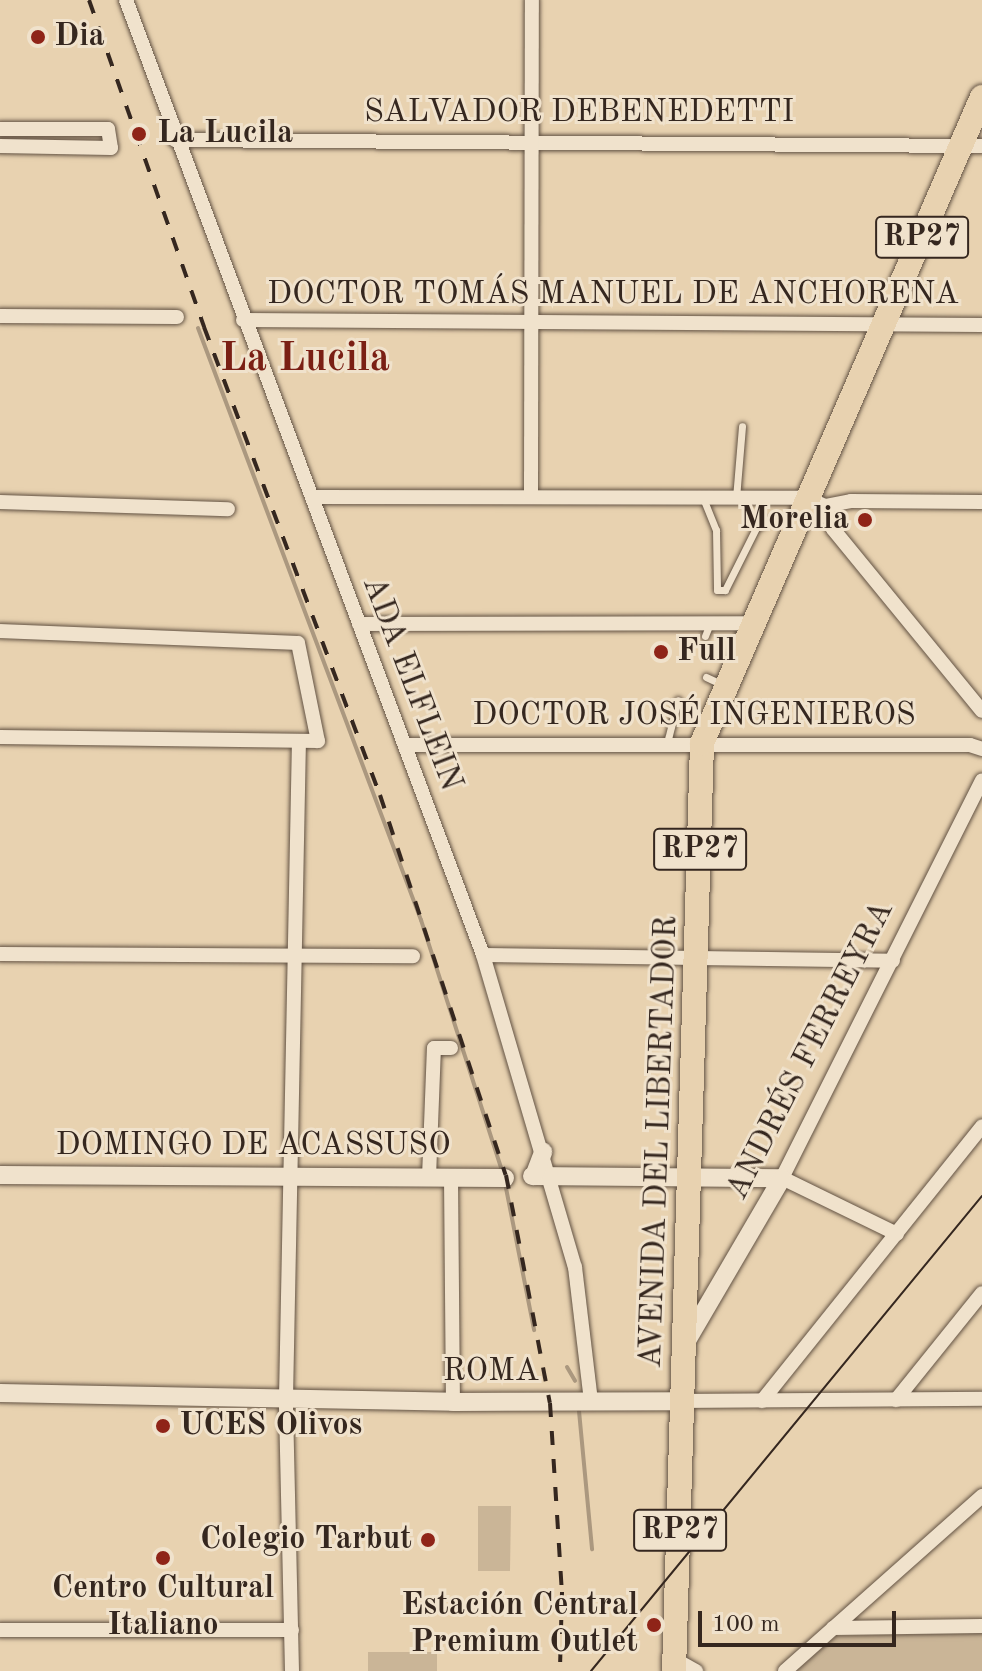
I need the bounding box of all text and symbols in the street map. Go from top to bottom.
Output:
place label: Dia [54,18,105,56]
marker: Dia [29,28,47,46]
street label: SALVADOR DEBENEDETTI [364,94,794,132]
place label: La Lucila [157,115,293,153]
marker: La Lucila [128,123,150,145]
road number: RP27 [874,211,970,263]
street label: DOCTOR TOMÁS MANUEL DE ANCHORENA [267,276,959,314]
district label: La Lucila [220,336,390,384]
place label: Morelia [740,501,849,539]
marker: Morelia [856,511,874,529]
street label: ADA ELFLEIN [352,571,470,797]
place label: Full [677,633,736,671]
marker: Full [652,643,670,661]
street label: DOCTOR JOSÉ INGENIEROS [472,697,916,735]
road number: RP27 [652,823,748,875]
street label: ANDRÉS FERREYRA [719,895,903,1207]
street label: AVENIDA DEL LIBERTADOR [633,915,687,1369]
street label: DOMINGO DE ACASSUSO [55,1127,451,1165]
street label: ROMA [443,1353,539,1391]
place label: UCES Olivos [179,1407,362,1445]
marker: UCES Olivos [154,1417,172,1435]
road number: RP27 [632,1504,728,1556]
place label: Colegio Tarbut [200,1521,412,1559]
marker: Colegio Tarbut [419,1531,437,1549]
marker: Centro Cultural Italiano [154,1549,172,1567]
place label: Centro Cultural Italiano [52,1571,274,1646]
place label: Estación Central Premium Outlet [401,1588,638,1663]
scale bar [702,1595,900,1645]
text: 100 m [712,1613,780,1637]
marker: Estación Central Premium Outlet [645,1616,663,1634]

